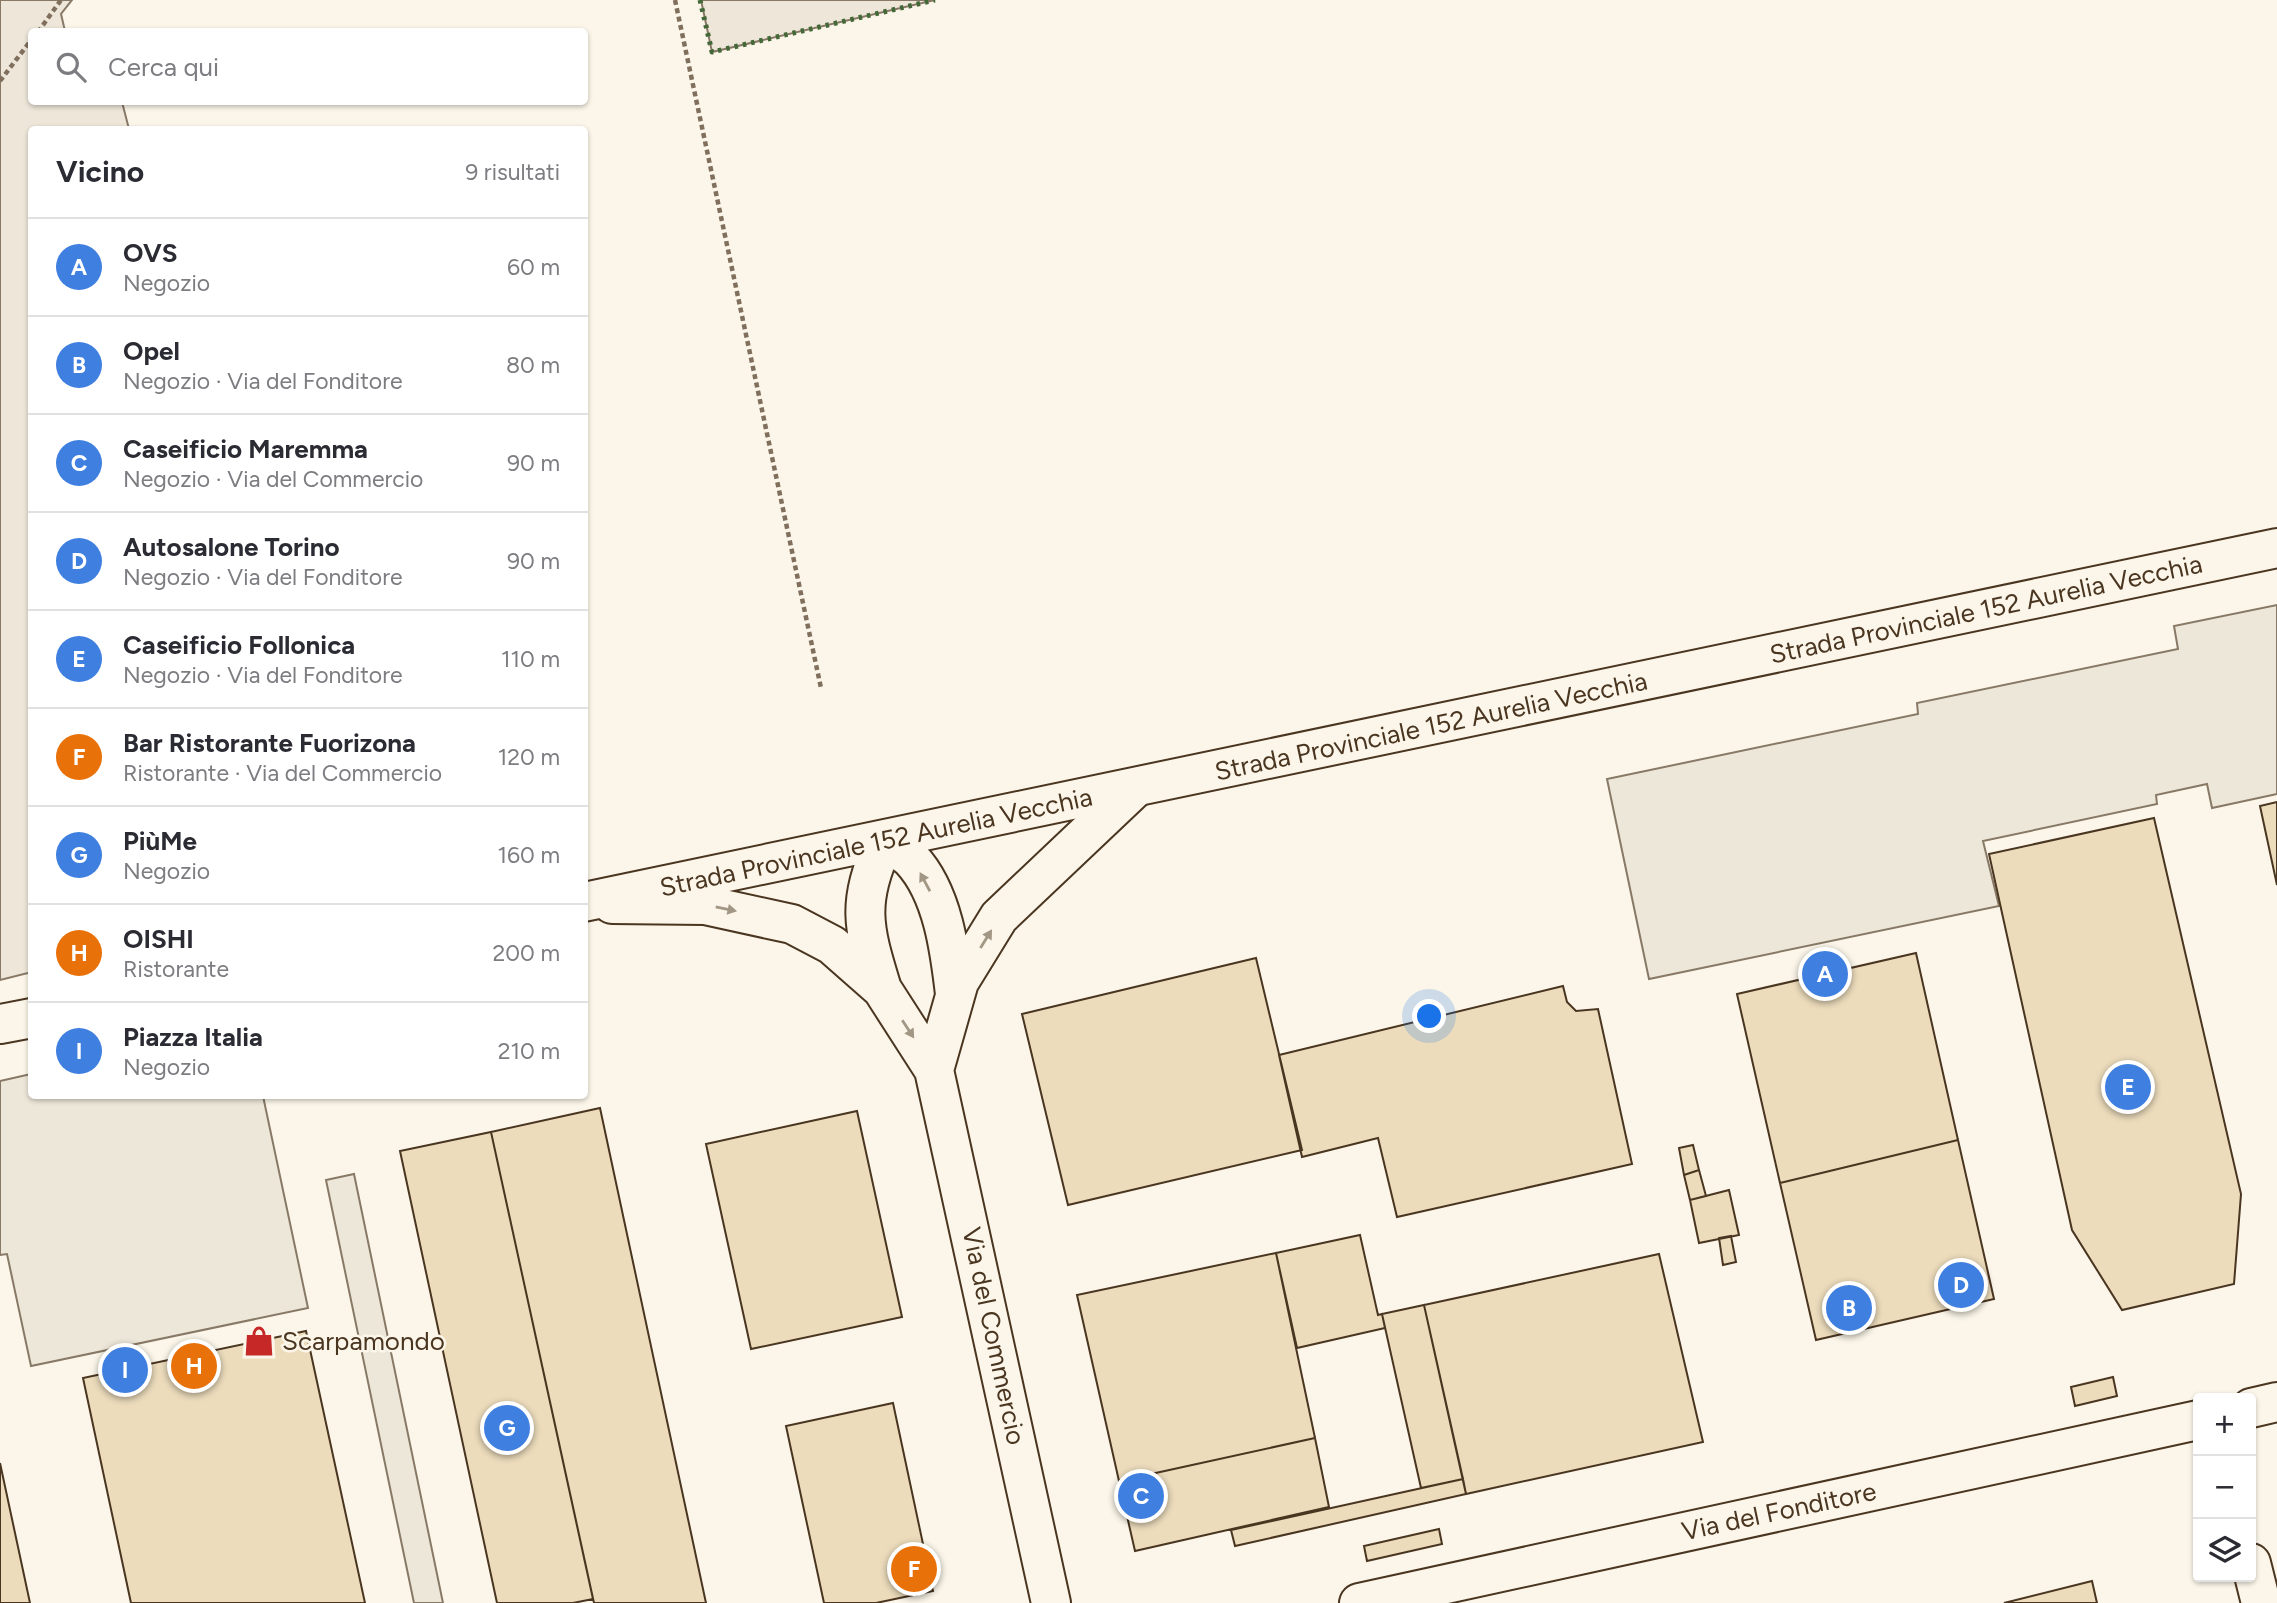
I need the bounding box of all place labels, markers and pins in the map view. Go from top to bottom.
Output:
pin: A [1802,948,1848,1000]
pin: E [2105,1061,2151,1113]
pin: D [1938,1259,1984,1311]
pin: B [1826,1282,1872,1334]
shop icon: Scarpamondo [242,1324,276,1358]
place label: Scarpamondo [282,1325,445,1357]
pin: H [171,1340,217,1392]
pin: I [102,1344,148,1396]
pin: G [484,1402,530,1454]
pin: C [1118,1470,1164,1522]
pin: F [891,1543,937,1595]

